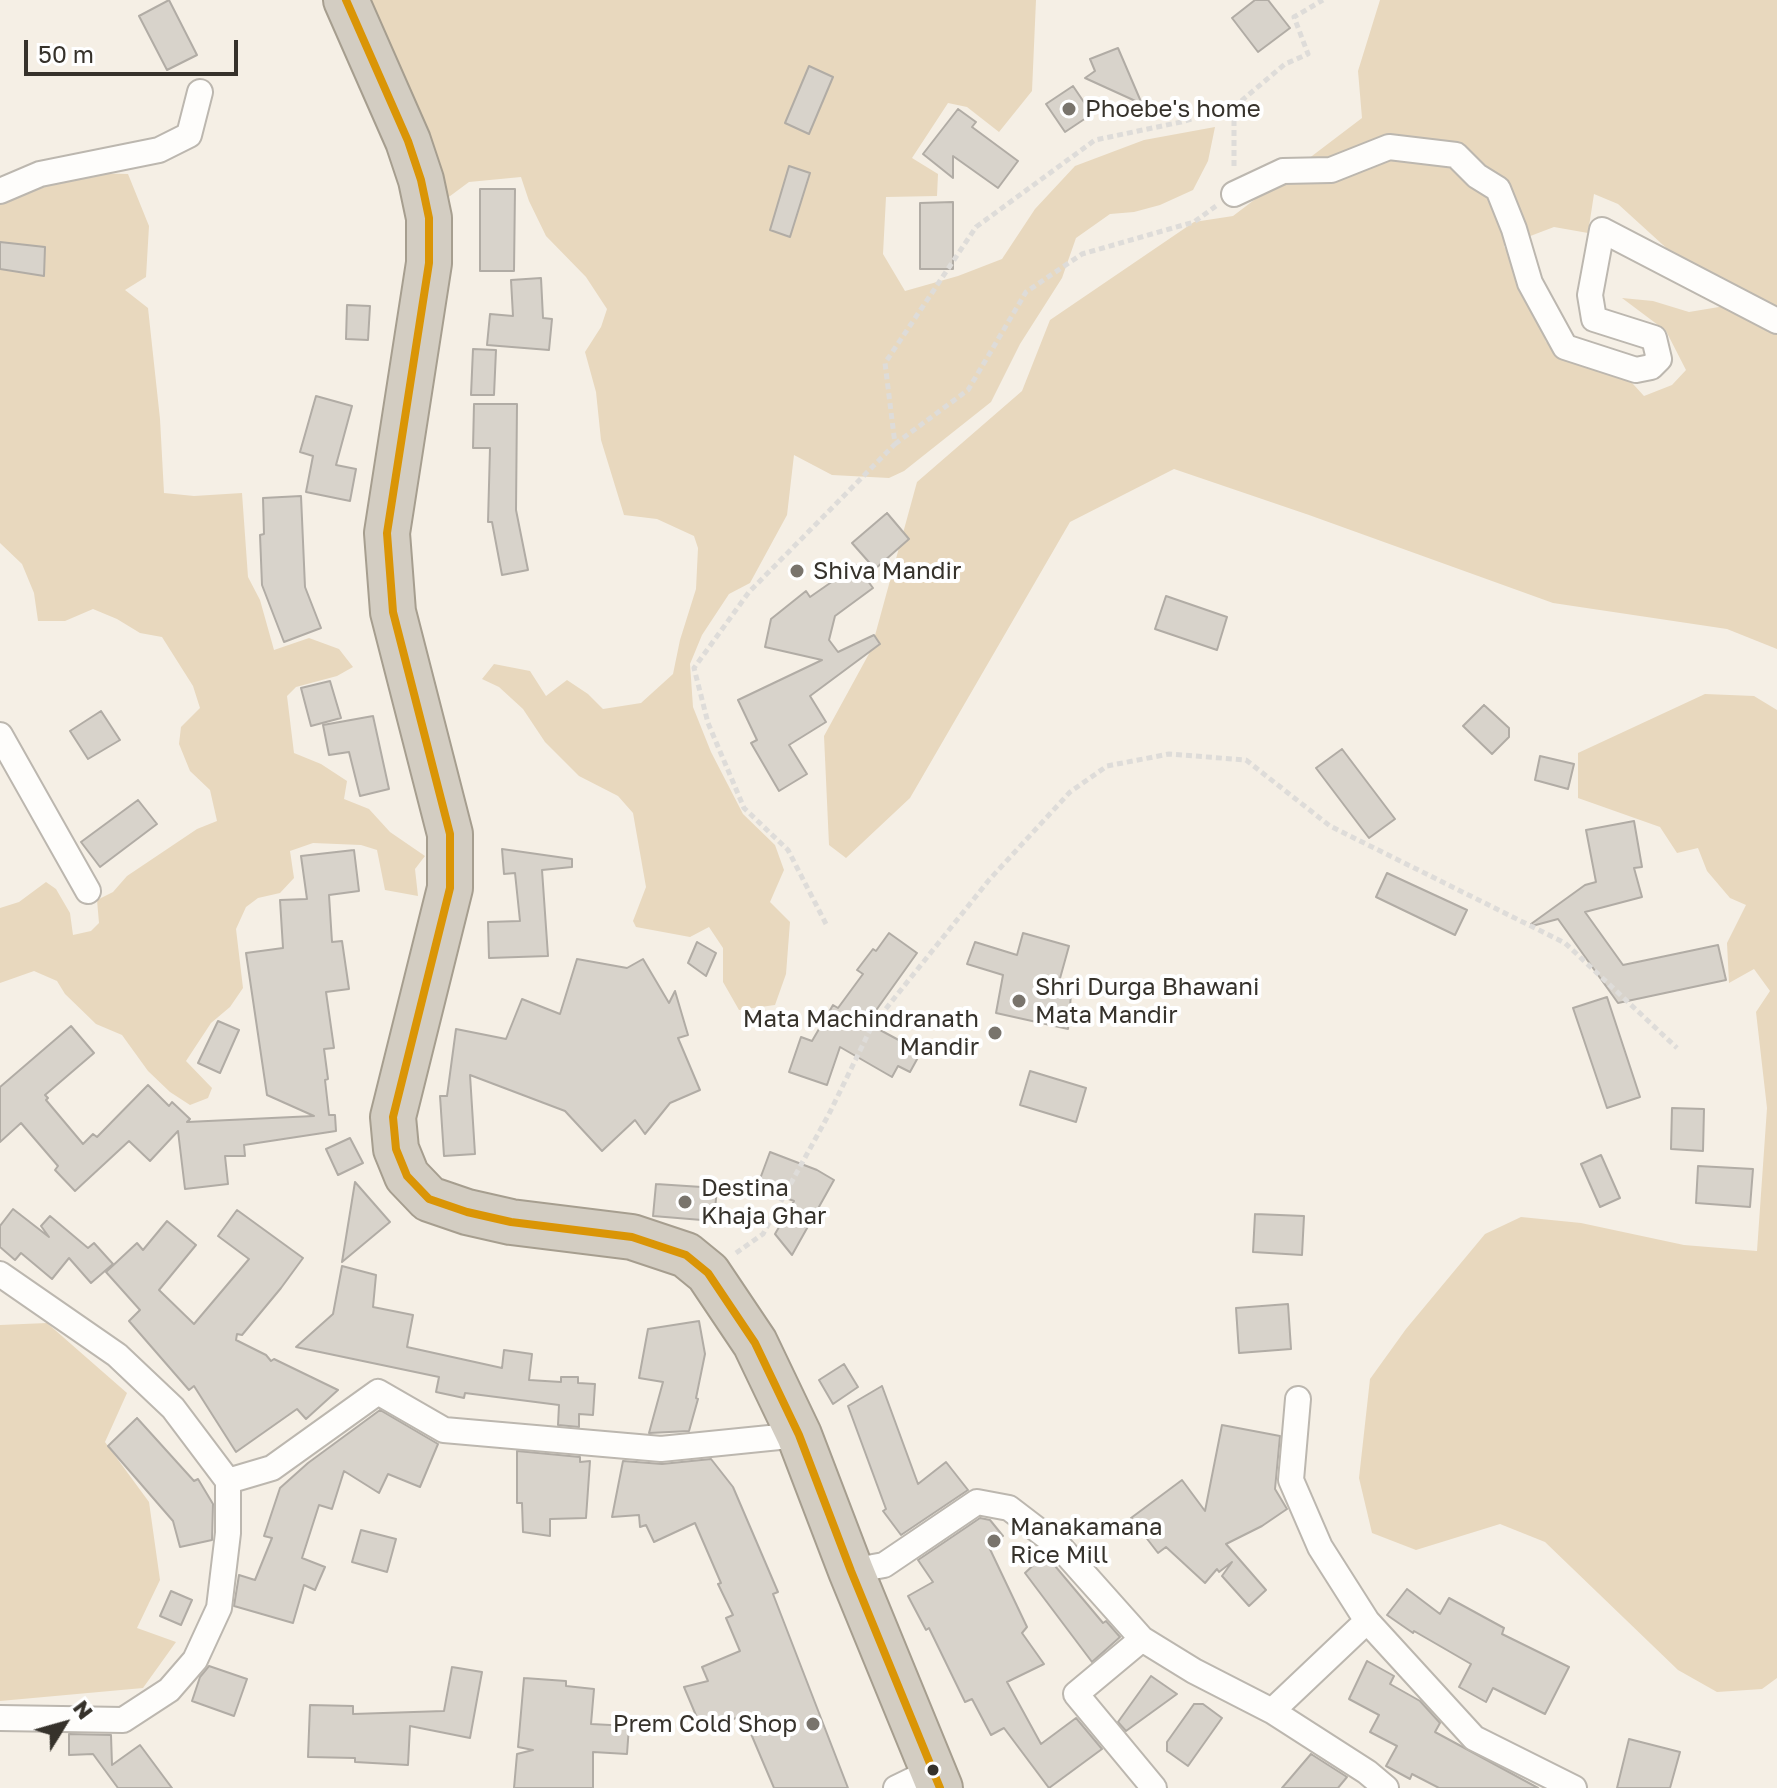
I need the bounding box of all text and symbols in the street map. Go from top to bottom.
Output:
scale bar [28,24,242,74]
text: 50 m [38,39,94,68]
place label: Phoebe's home [1085,95,1261,123]
marker: Phoebe's home [1060,100,1078,118]
place label: Shiva Mandir [813,557,961,585]
marker: Shiva Mandir [788,562,806,580]
place label: Shri Durga Bhawani Mata Mandir [1035,973,1260,1029]
marker: Shri Durga Bhawani Mata Mandir [1010,992,1028,1010]
place label: Mata Machindranath Mandir [743,1005,979,1061]
marker: Mata Machindranath Mandir [986,1024,1004,1042]
place label: Destina Khaja Ghar [701,1174,826,1230]
marker: Destina Khaja Ghar [676,1193,694,1211]
place label: Manakamana Rice Mill [1010,1513,1163,1569]
marker: Manakamana Rice Mill [985,1532,1003,1550]
north arrow [24,1684,104,1764]
text: N [68,1694,99,1724]
place label: Prem Cold Shop [613,1710,797,1738]
marker: Prem Cold Shop [804,1715,822,1733]
unlabelled marker [925,1762,941,1778]

